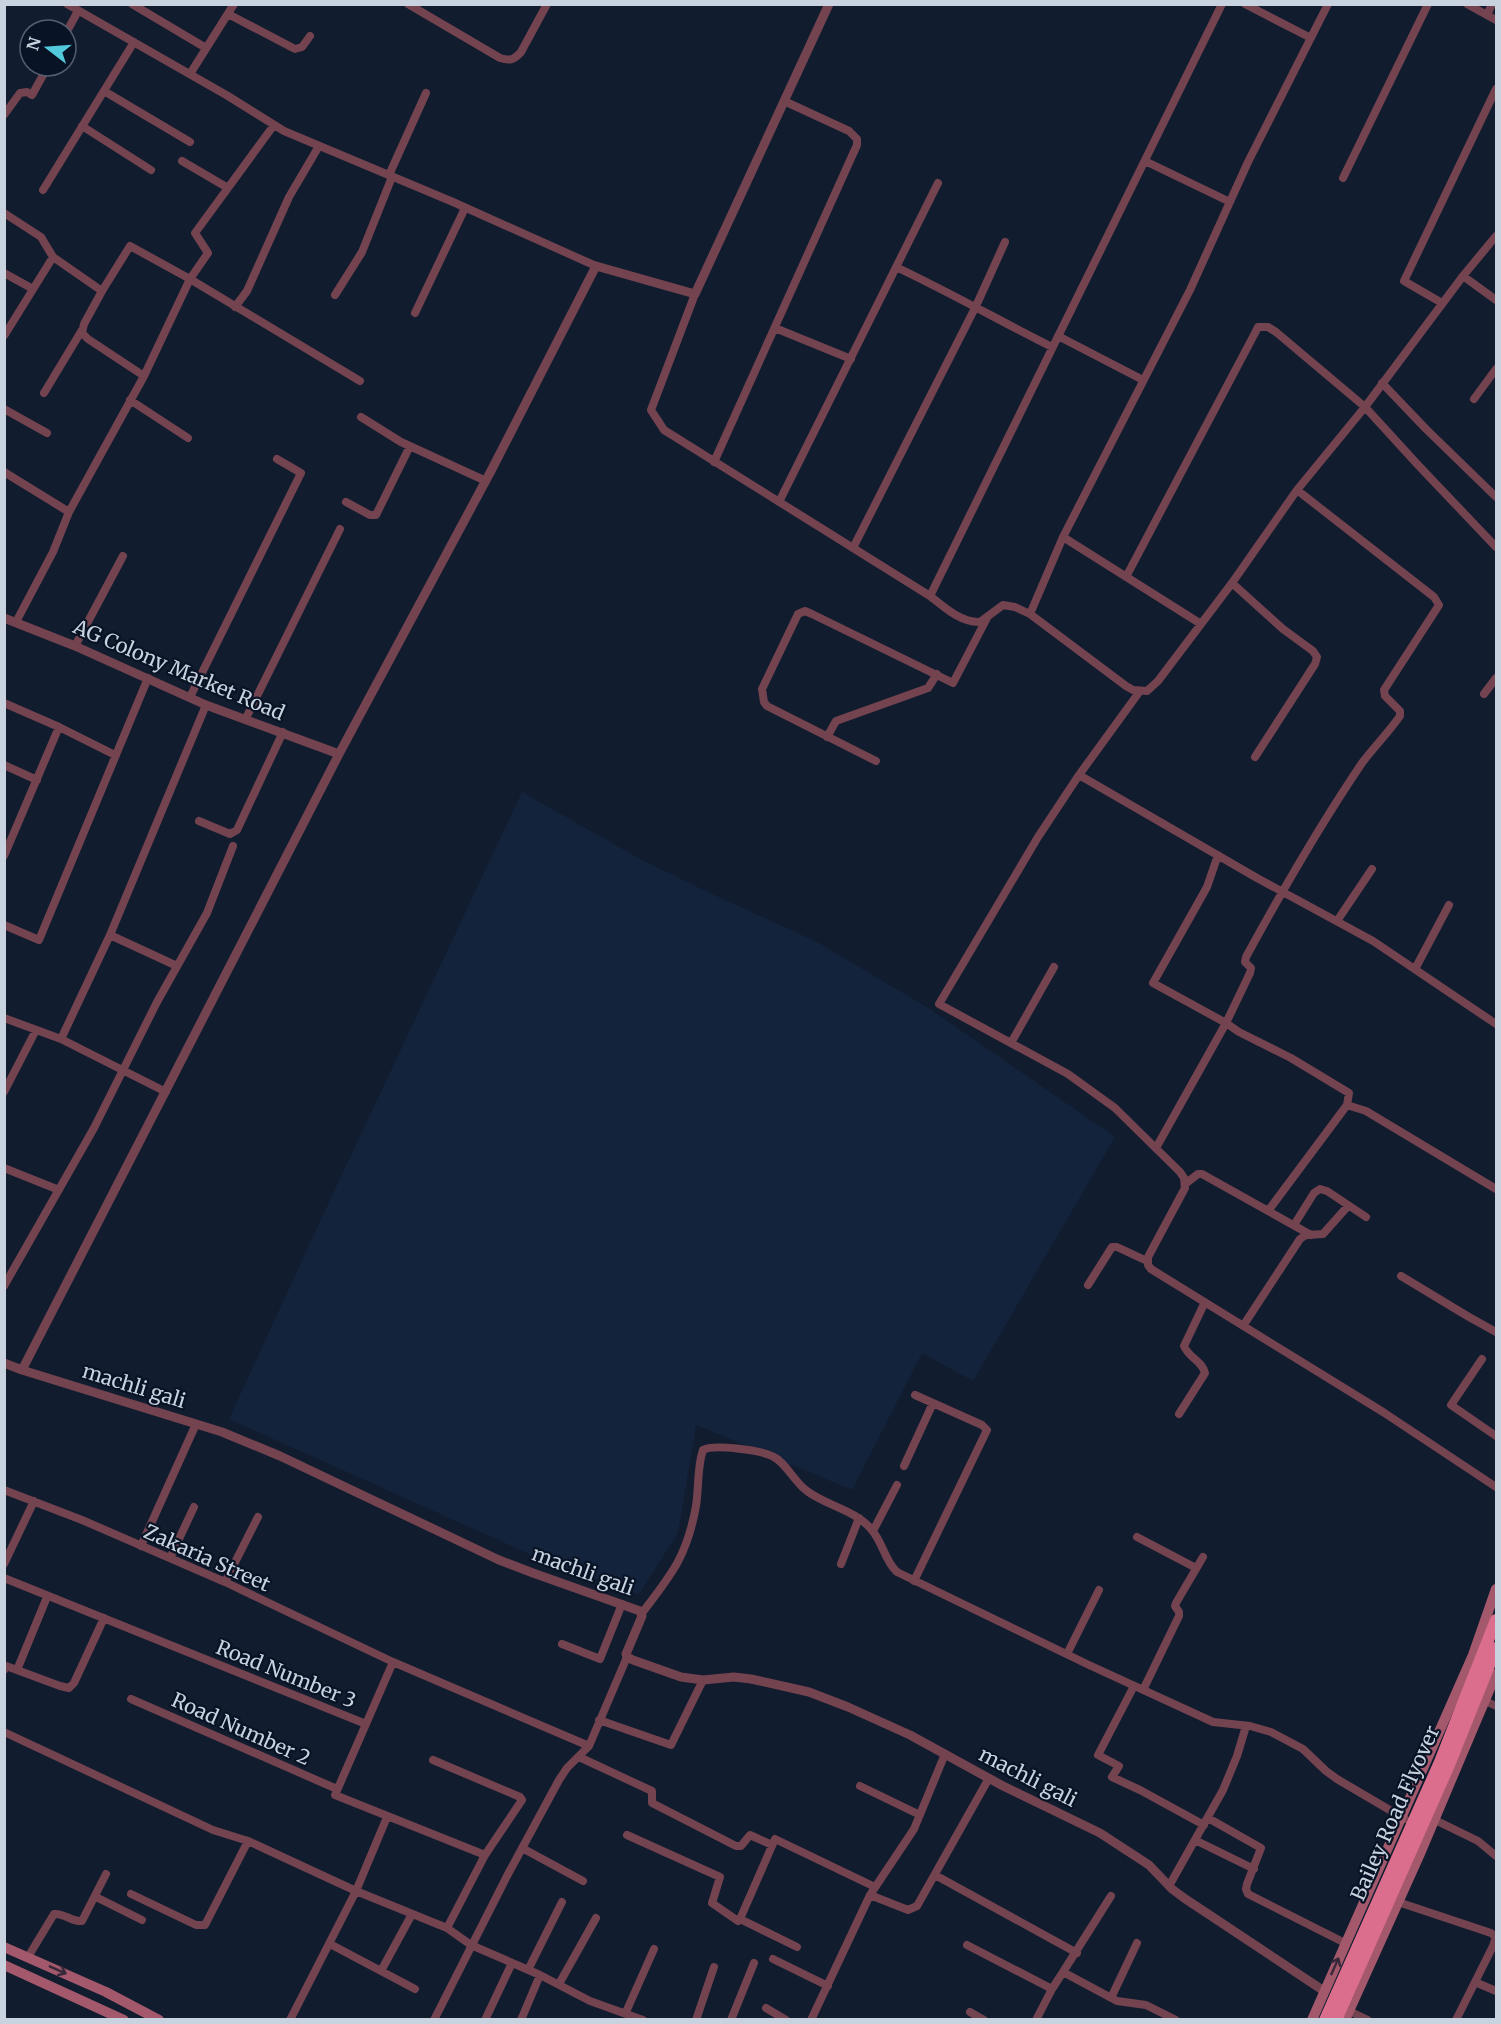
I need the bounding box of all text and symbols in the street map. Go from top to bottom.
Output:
north arrow [18,18,78,78]
text: N [22,34,45,53]
street label: AG Colony Market Road [69,613,289,725]
street label: machli gali [79,1358,189,1413]
street label: Zakaria Street [140,1519,274,1597]
street label: machli gali [529,1541,638,1601]
street label: Road Number 3 [213,1634,360,1713]
street label: Road Number 2 [168,1687,314,1770]
street label: Bailey Road Flyover [1345,1721,1444,1904]
street label: machli gali [975,1741,1081,1812]
one-way arrow [1330,1957,1342,1975]
one-way arrow [49,1966,67,1977]

